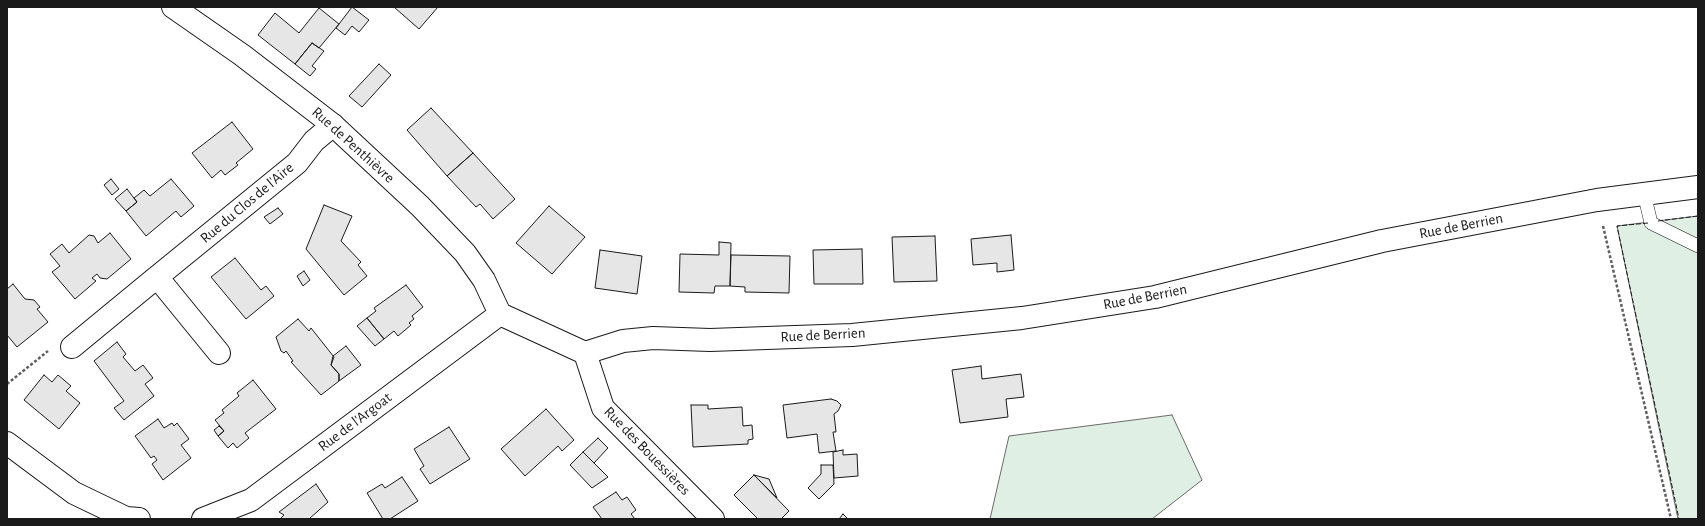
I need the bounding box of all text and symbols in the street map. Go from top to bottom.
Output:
street label: Rue de Penthièvre [308,103,398,187]
street label: Rue du Clos de l'Aire [197,159,297,247]
street label: Rue de Berrien [1418,209,1504,243]
street label: Rue de Berrien [1102,280,1188,314]
street label: Rue de Berrien [780,324,866,346]
street label: Rue de l'Argoat [315,389,395,455]
street label: Rue des Bouessières [600,403,694,499]

